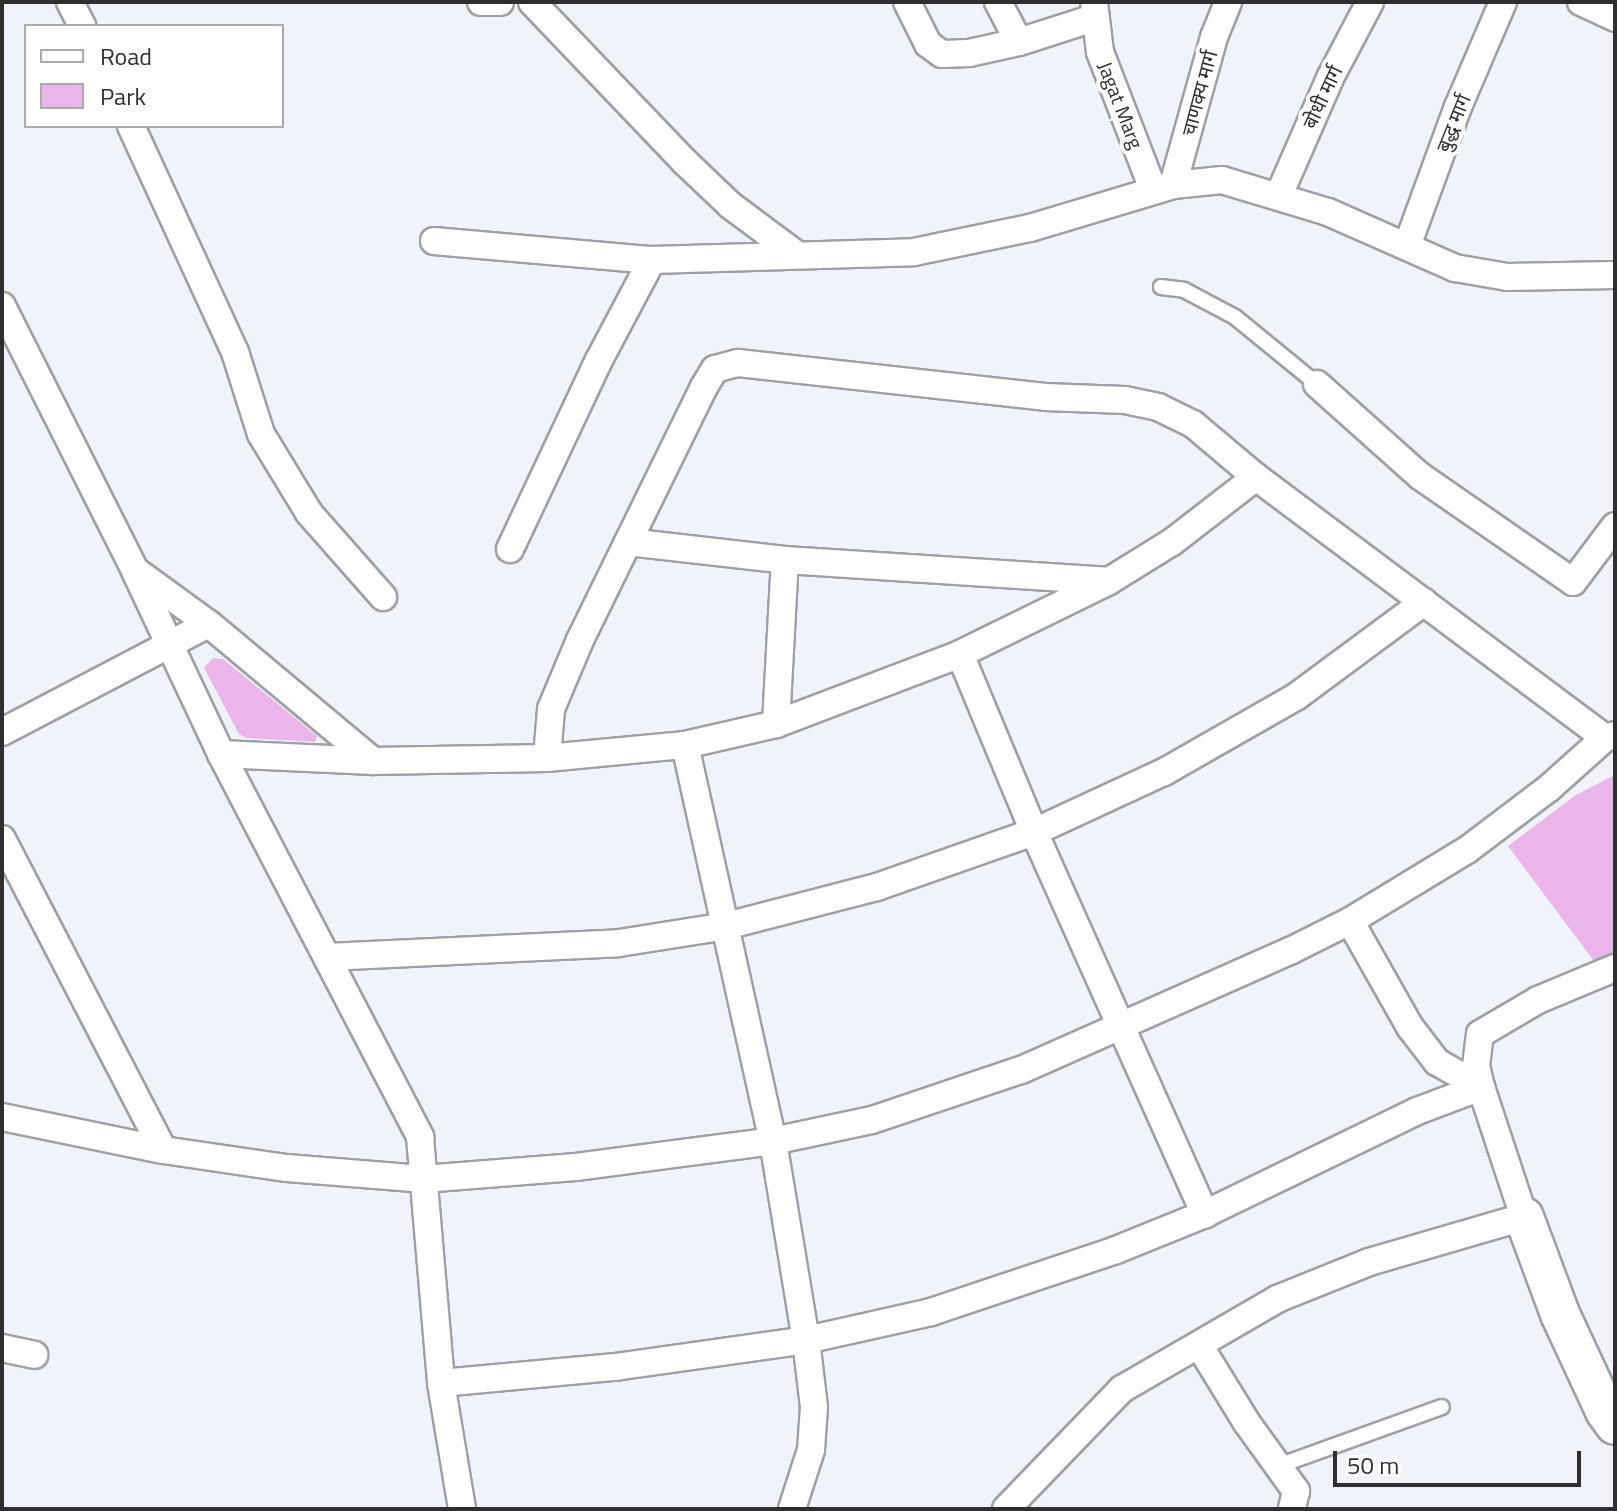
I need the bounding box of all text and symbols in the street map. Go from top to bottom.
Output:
legend [24,24,284,128]
text: Road [100,38,152,74]
street label: चाणक्य मार्ग [1176,48,1222,138]
street label: Jagat Marg [1093,58,1149,152]
street label: बोधी मार्ग [1297,62,1347,132]
text: Park [100,78,146,114]
street label: बुद्ध मार्ग [1431,91,1475,155]
scale bar [1337,1435,1585,1485]
text: 50 m [1347,1447,1399,1483]

